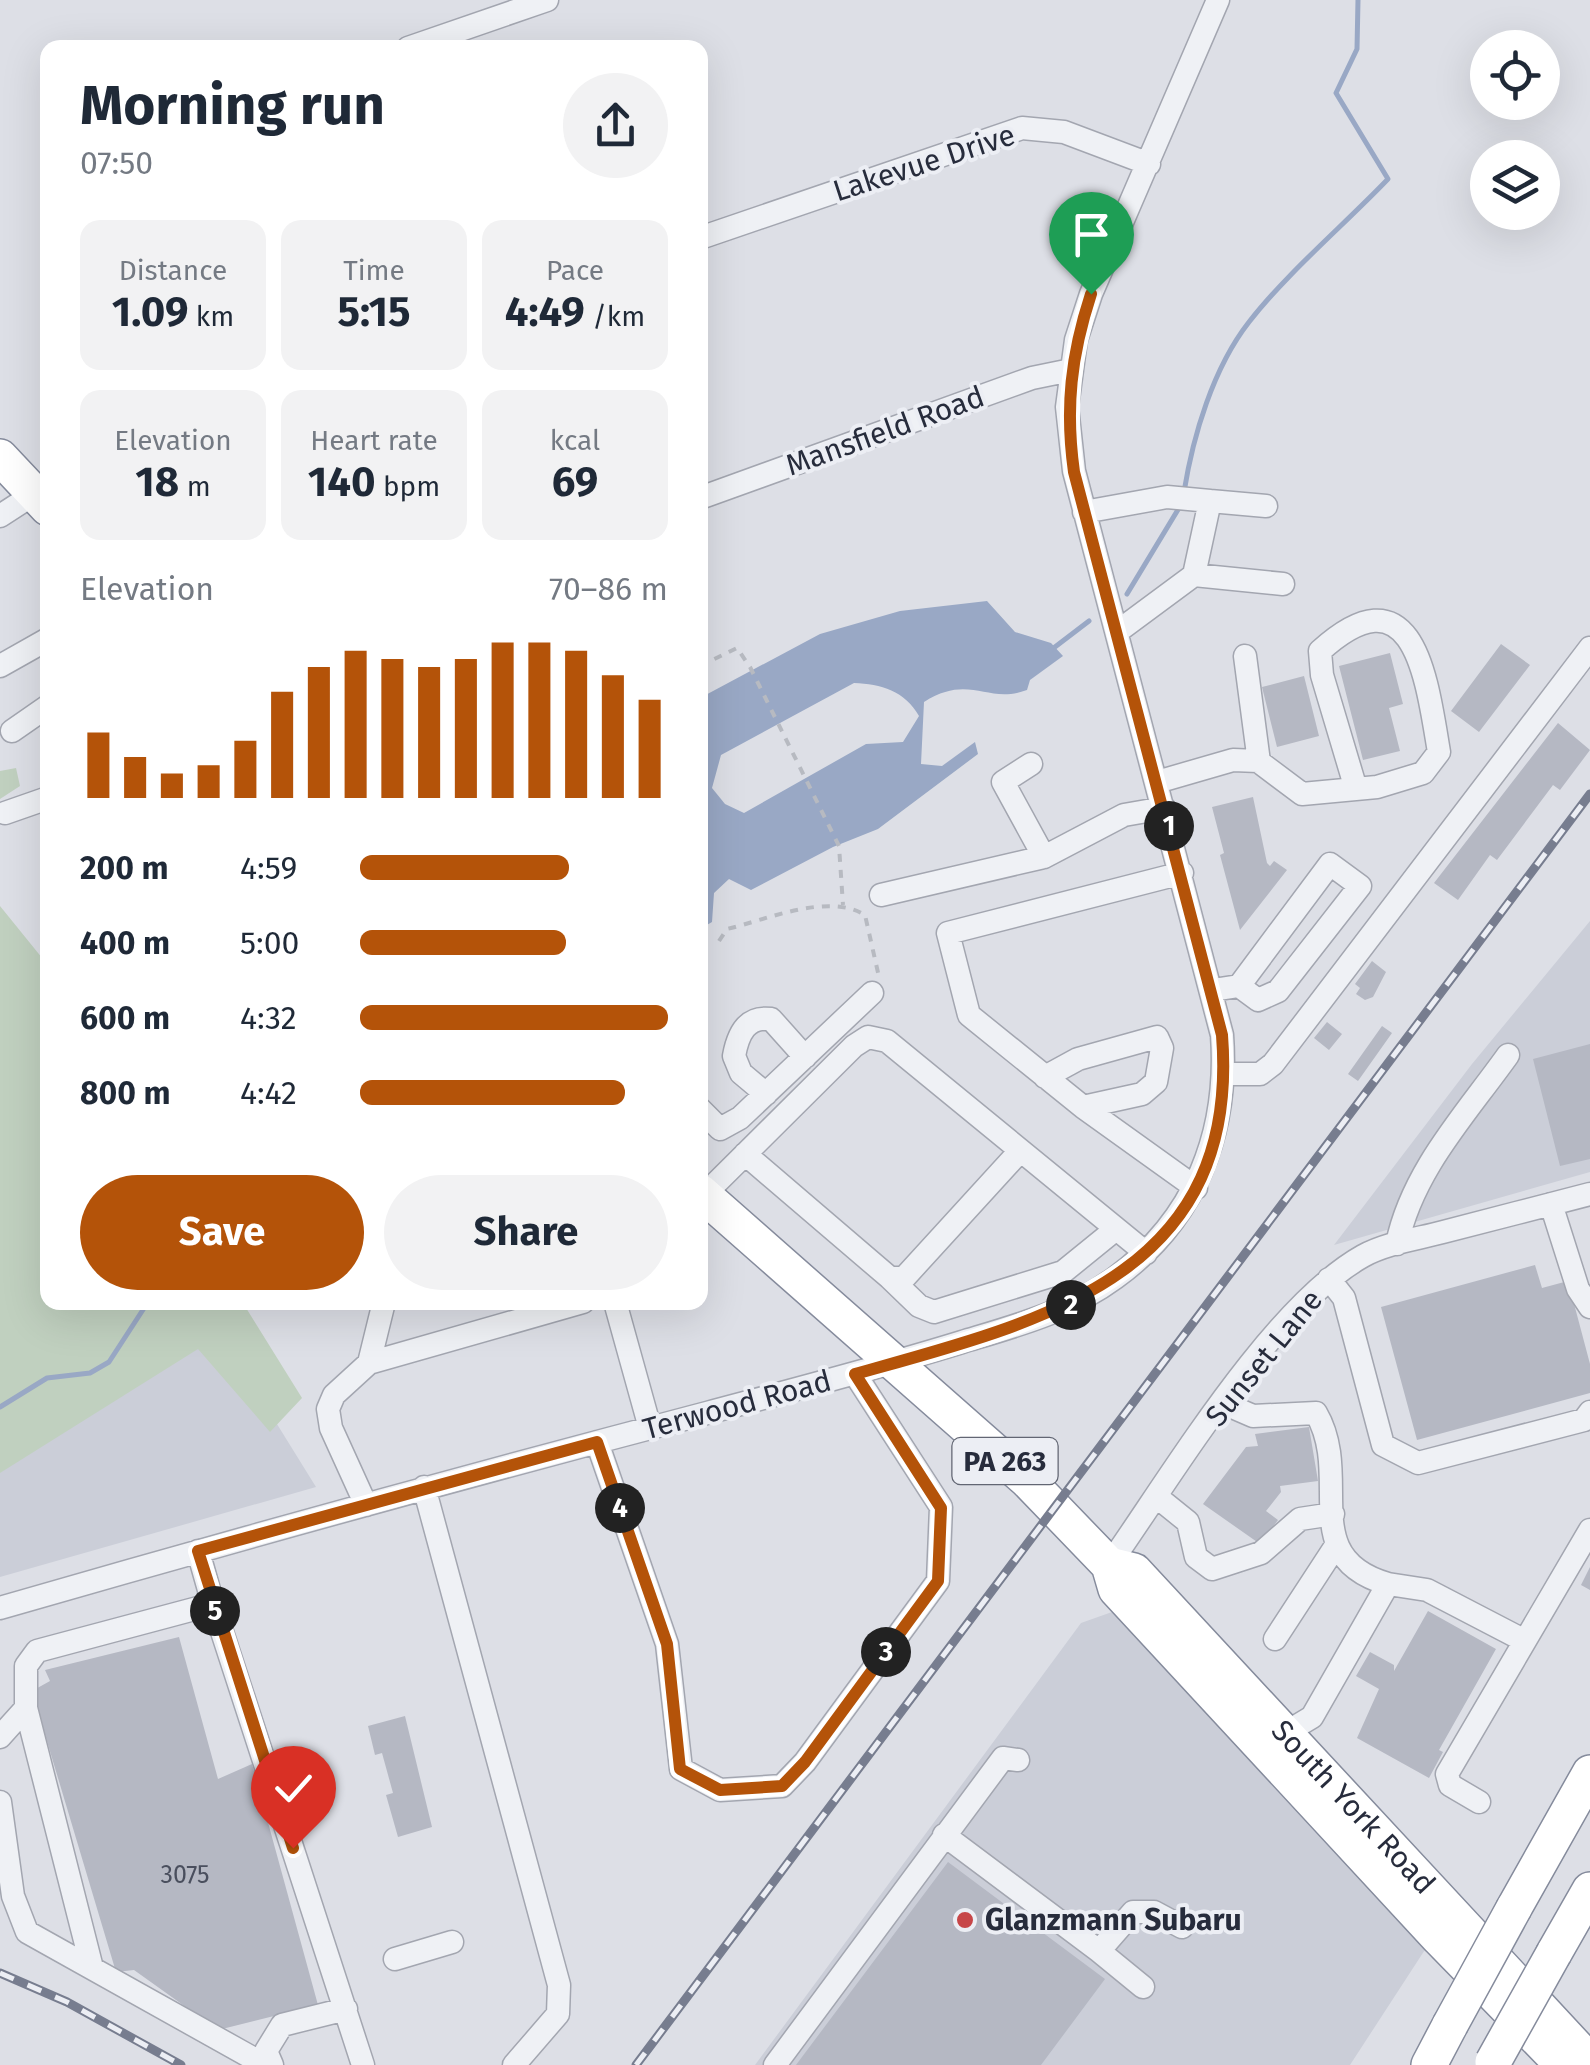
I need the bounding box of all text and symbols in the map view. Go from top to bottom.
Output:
map controls [1470,30,1560,230]
button: locate [1470,30,1560,120]
text: Morning run [80,73,385,139]
button: share [563,73,668,178]
street label: Lakevue Drive [828,117,1020,209]
button: layers [1470,140,1560,230]
text: 07:50 [80,144,153,182]
pin [1049,192,1134,295]
icon: arrive [1064,207,1119,262]
text: Distance [119,254,227,287]
text: Time [343,254,405,287]
text: Pace [546,254,604,287]
text: 1.09 [112,287,188,337]
text: 5:15 [337,287,411,337]
text: 4:49 [505,287,585,337]
text: km [188,300,234,333]
text: /km [585,300,645,333]
street label: Mansfield Road [781,378,989,484]
text: Elevation [114,424,232,457]
text: Heart rate [310,424,438,457]
text: kcal [550,424,600,457]
text: 18 [135,457,179,507]
text: 140 [308,457,376,507]
text: 69 [552,457,598,507]
text: m [179,470,211,503]
text: bpm [376,470,440,503]
text: Elevation [80,570,214,608]
text: 70–86 m [549,570,668,608]
pin: 1 [1144,801,1194,851]
text: 1 [1163,809,1176,842]
text: 200 m [80,849,169,887]
text: 4:59 [240,849,297,887]
text: 400 m [80,924,170,962]
text: 5:00 [240,924,299,962]
text: 600 m [80,999,170,1037]
text: 4:32 [240,999,296,1037]
text: 800 m [80,1074,171,1112]
text: 4:42 [240,1074,297,1112]
button: Save [80,1175,364,1290]
button: Share [384,1175,668,1290]
pin: 2 [1046,1280,1096,1330]
street label: Sunset Lane [1198,1282,1330,1434]
text: 2 [1064,1288,1078,1321]
street label: Terwood Road [639,1363,835,1447]
road number: PA 263 [952,1438,1058,1484]
pin: 4 [595,1483,645,1533]
text: 4 [612,1491,628,1524]
pin: 5 [190,1586,240,1636]
text: 5 [207,1594,223,1627]
pin: 3 [861,1627,911,1677]
text: 3 [879,1635,893,1668]
street label: South York Road [1264,1713,1443,1902]
pin [251,1746,336,1849]
icon: check [266,1761,321,1816]
house number: 3075 [160,1860,210,1890]
place label: Glanzmann Subaru [985,1902,1242,1938]
marker: Glanzmann Subaru [954,1909,976,1931]

